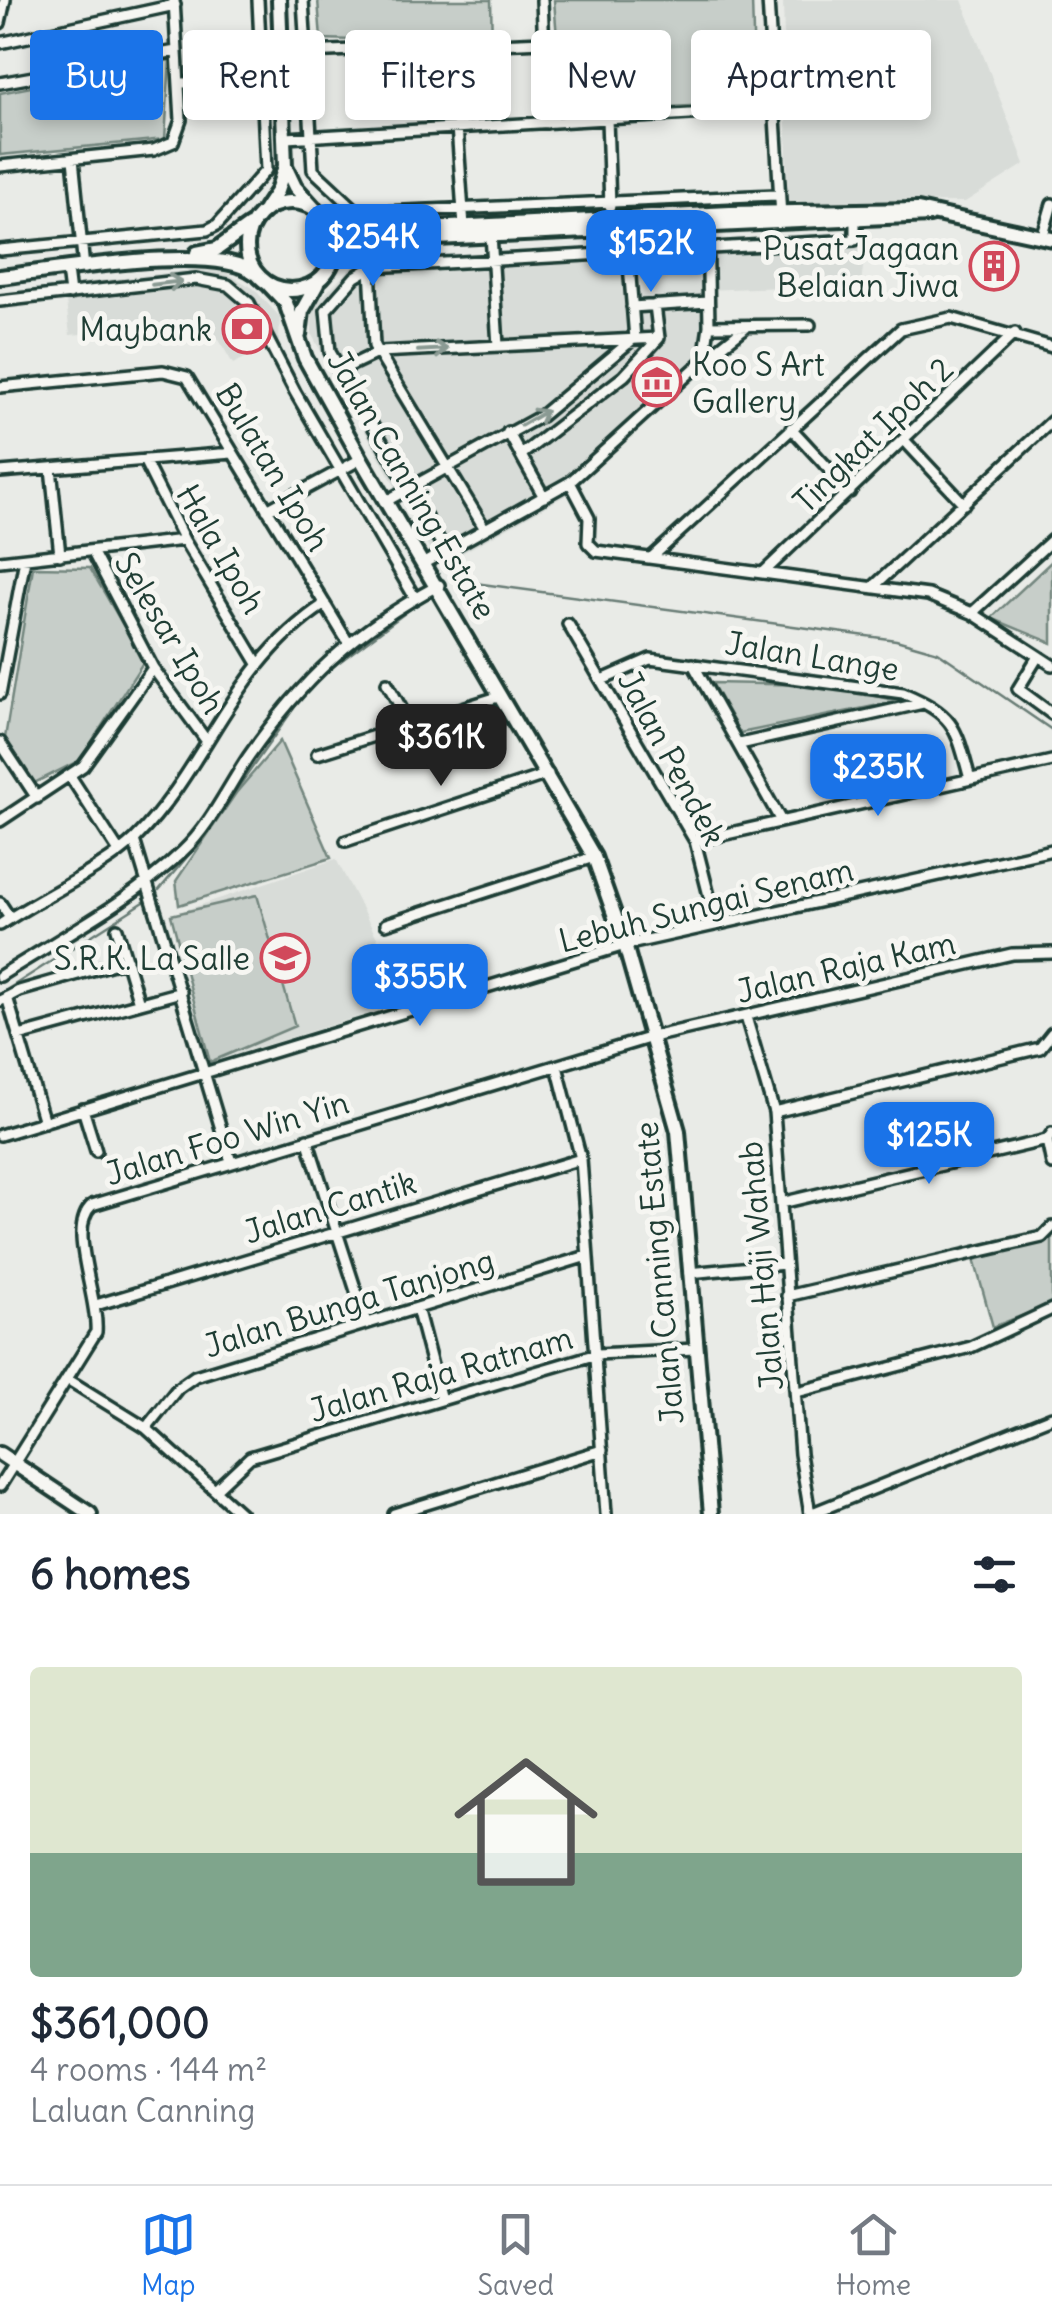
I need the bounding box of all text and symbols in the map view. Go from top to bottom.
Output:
chip: Buy [30,30,163,120]
chip: Rent [183,30,325,120]
chip: Filters [345,30,511,120]
chip: New [531,30,671,120]
chip: Apartment [691,30,931,120]
pin: $254K [303,204,443,289]
pin: $152K [581,210,721,295]
text: $254K [327,216,419,257]
text: $152K [608,222,694,263]
place label: Pusat Jagaan Belaian Jiwa [763,228,959,306]
building icon: Pusat Jagaan Belaian Jiwa [968,240,1020,292]
one-way arrow [150,273,183,292]
bank icon: Maybank [221,303,273,355]
place label: Maybank [79,309,212,350]
one-way arrow [416,340,448,359]
street label: Jalan Canning Estate [318,343,506,627]
place label: Koo S Art Gallery [692,344,825,422]
street label: Tingkat Ipoh 2 [784,348,962,522]
museum icon: Koo S Art Gallery [631,356,683,408]
street label: Bulatan Ipoh [207,376,339,558]
one-way arrow [519,408,548,428]
street label: Hala Ipoh [168,477,274,621]
street label: Selesar Ipoh [106,545,234,721]
street label: Jalan Lange [722,622,902,690]
street label: Jalan Pendek [609,664,735,852]
pin: $361K [371,704,511,789]
text: $361K [398,716,484,757]
pin: $235K [808,734,948,819]
text: $235K [832,746,924,787]
street label: Lebuh Sungai Senam [555,849,857,961]
street label: Jalan Raja Kam [733,922,959,1012]
school or university icon: S.R.K. La Salle [259,932,311,984]
place label: S.R.K. La Salle [54,938,250,979]
pin: $355K [350,944,490,1029]
text: $355K [374,956,466,997]
street label: Jalan Foo Win Yin [100,1082,354,1194]
pin: $125K [859,1102,999,1187]
text: $125K [886,1114,972,1155]
street label: Jalan Canning Estate [625,1120,693,1426]
street label: Jalan Haji Wahab [730,1140,792,1392]
street label: Jalan Cantik [239,1161,421,1253]
street label: Jalan Bunga Tanjong [199,1239,499,1367]
street label: Jalan Raja Ratnam [305,1317,577,1431]
icon: filters [967,1547,1022,1602]
text: 6 homes [30,1548,191,1600]
icon: home [436,1732,616,1912]
text: $361,000 [30,1997,210,2049]
text: 4 rooms · 144 m² [30,2049,267,2090]
text: Laluan Canning [30,2090,255,2131]
tab: Map [141,2207,196,2303]
tab: Saved [477,2207,554,2303]
tab: Home [836,2207,911,2303]

